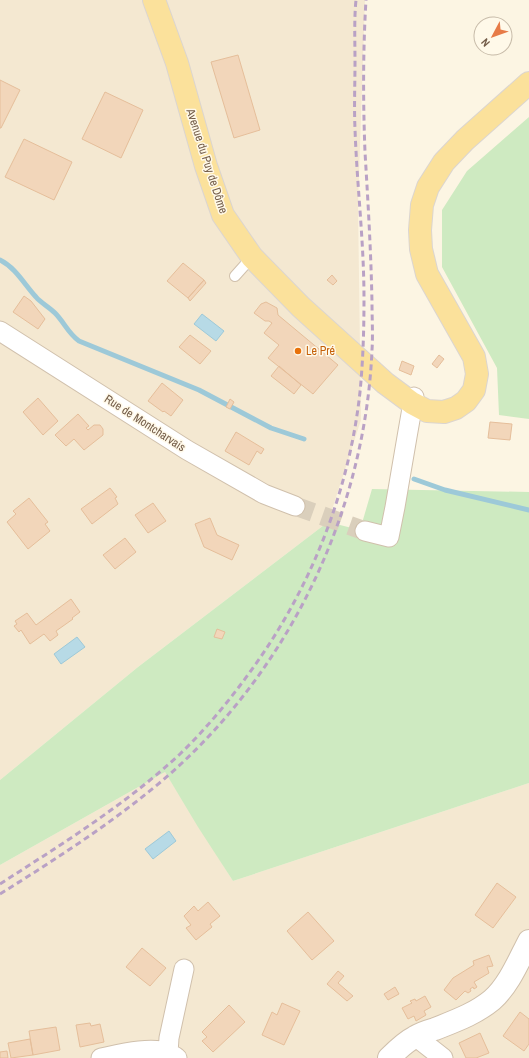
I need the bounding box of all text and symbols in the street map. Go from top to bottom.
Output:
north arrow [473,16,513,56]
text: N [478,36,493,50]
street label: Avenue du Puy de Dôme [182,106,231,215]
place label: Le Pré [306,343,335,359]
marker: Le Pré [293,346,303,356]
street label: Rue de Montcharvais [101,391,189,455]

